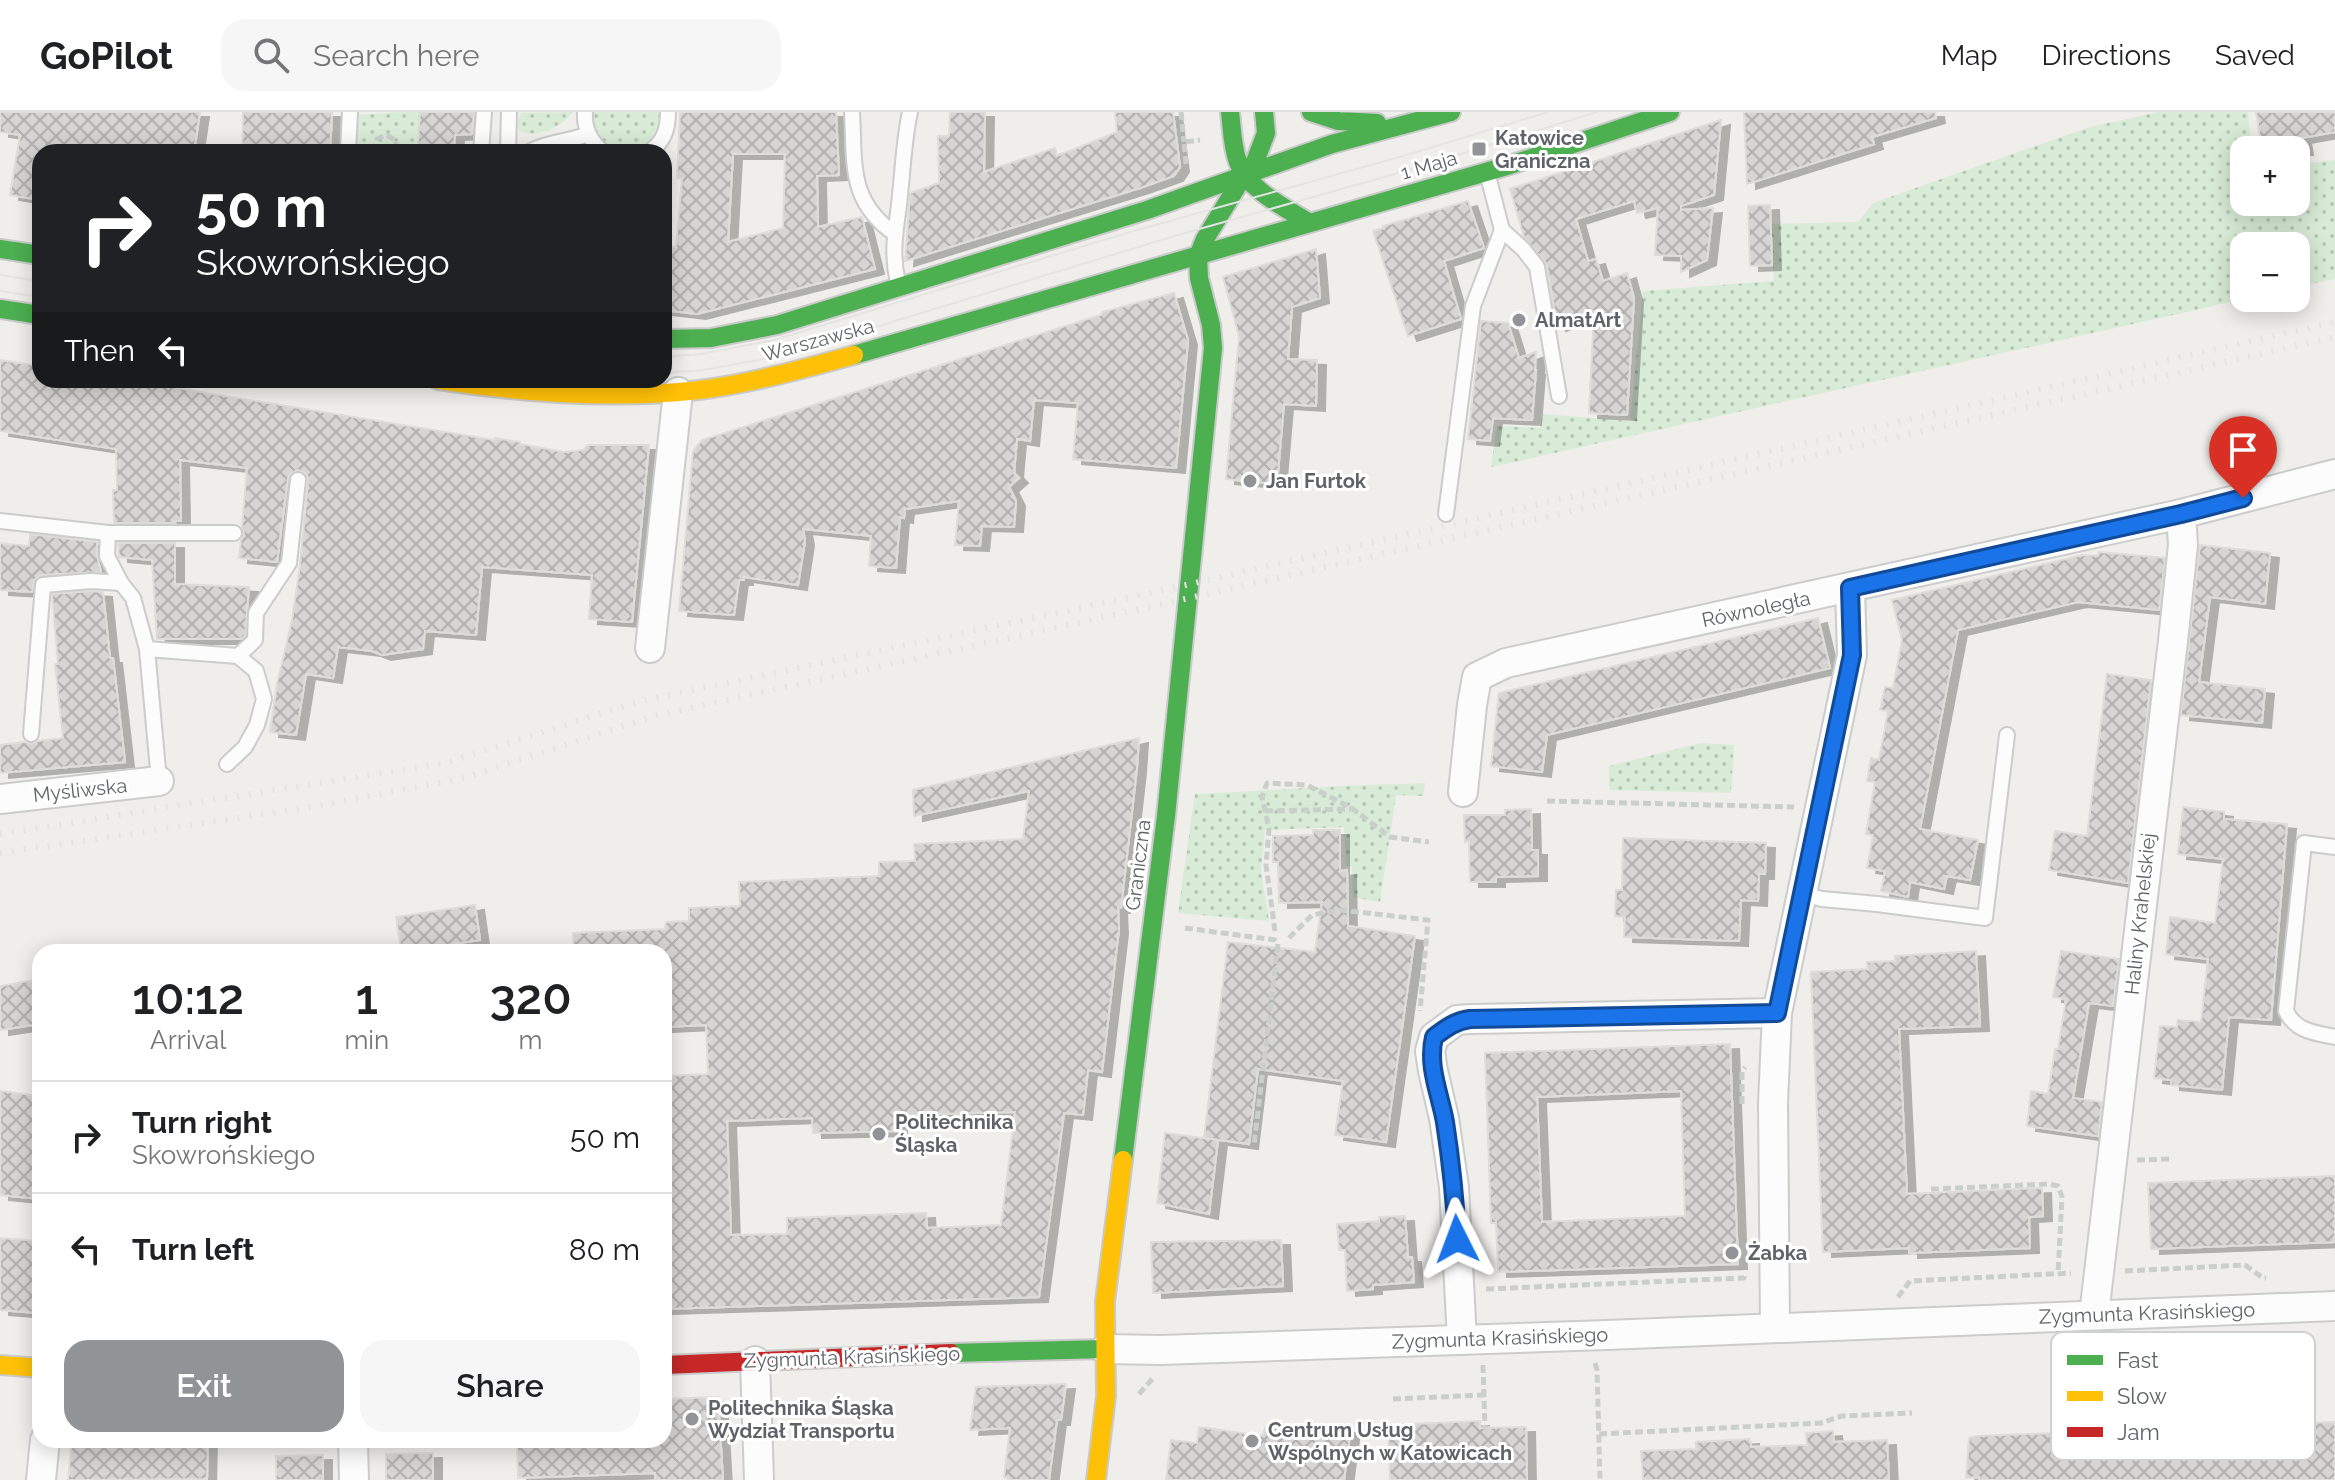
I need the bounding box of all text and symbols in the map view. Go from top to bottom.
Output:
search box [221,19,781,91]
text: GoPilot [40,33,173,78]
icon: search [249,33,293,77]
text: Search here [313,38,480,73]
text: Map [1941,39,1998,72]
text: Directions [2042,39,2171,72]
text: Saved [2215,39,2295,72]
place label: Katowice Graniczna [1495,126,1591,173]
map controls [2230,136,2310,312]
button: + [2230,136,2310,216]
marker: Katowice Graniczna [1470,140,1488,158]
street label: 1 Maja [1398,146,1460,184]
text: 50 m [196,174,327,240]
icon: right [64,176,168,280]
button: − [2230,232,2310,312]
text: Skowrońskiego [196,241,450,283]
place label: AlmatArt [1535,308,1622,332]
marker: AlmatArt [1510,311,1528,329]
street label: Warszawska [759,314,877,366]
icon: left [151,328,195,372]
text: Then [64,333,135,368]
pin [2209,416,2277,498]
icon: arrive [2221,428,2265,472]
place label: Jan Furtok [1266,469,1367,493]
marker: Jan Furtok [1241,472,1259,490]
street label: Równoległa [1700,586,1812,632]
street label: Myśliwska [32,773,128,807]
street label: Graniczna [1121,818,1155,912]
street label: Haliny Krahelskiej [2120,832,2160,996]
text: 10:12 [132,969,244,1025]
text: 1 [355,969,378,1025]
text: 320 [489,969,572,1025]
text: Arrival [150,1025,226,1055]
text: min [344,1025,389,1055]
text: m [519,1025,543,1055]
text: Turn right [132,1105,272,1140]
place label: Politechnika Śląska [895,1110,1013,1157]
icon: right [64,1115,108,1159]
text: 50 m [570,1120,640,1155]
marker: Politechnika Śląska [870,1125,888,1143]
text: Skowrońskiego [132,1140,315,1170]
position arrow [1415,1197,1499,1281]
icon: left [64,1227,108,1271]
text: Turn left [132,1232,254,1267]
text: 80 m [569,1232,640,1267]
place label: Żabka [1748,1241,1807,1265]
marker: Żabka [1723,1244,1741,1262]
street label: Zygmunta Krasińskiego [2038,1297,2256,1329]
street label: Zygmunta Krasińskiego [1391,1322,1609,1354]
legend [2051,1332,2315,1460]
button: Exit [64,1340,344,1432]
button: Share [360,1340,640,1432]
street label: Zygmunta Krasińskiego [743,1341,961,1373]
text: Fast [2117,1347,2159,1373]
text: Slow [2117,1383,2167,1409]
place label: Politechnika Śląska Wydział Transportu [708,1396,895,1443]
marker: Politechnika Śląska Wydział Transportu [683,1410,701,1428]
place label: Centrum Usług Wspólnych w Katowicach [1268,1418,1512,1465]
text: Jam [2117,1419,2160,1445]
marker: Centrum Usług Wspólnych w Katowicach [1243,1432,1261,1450]

